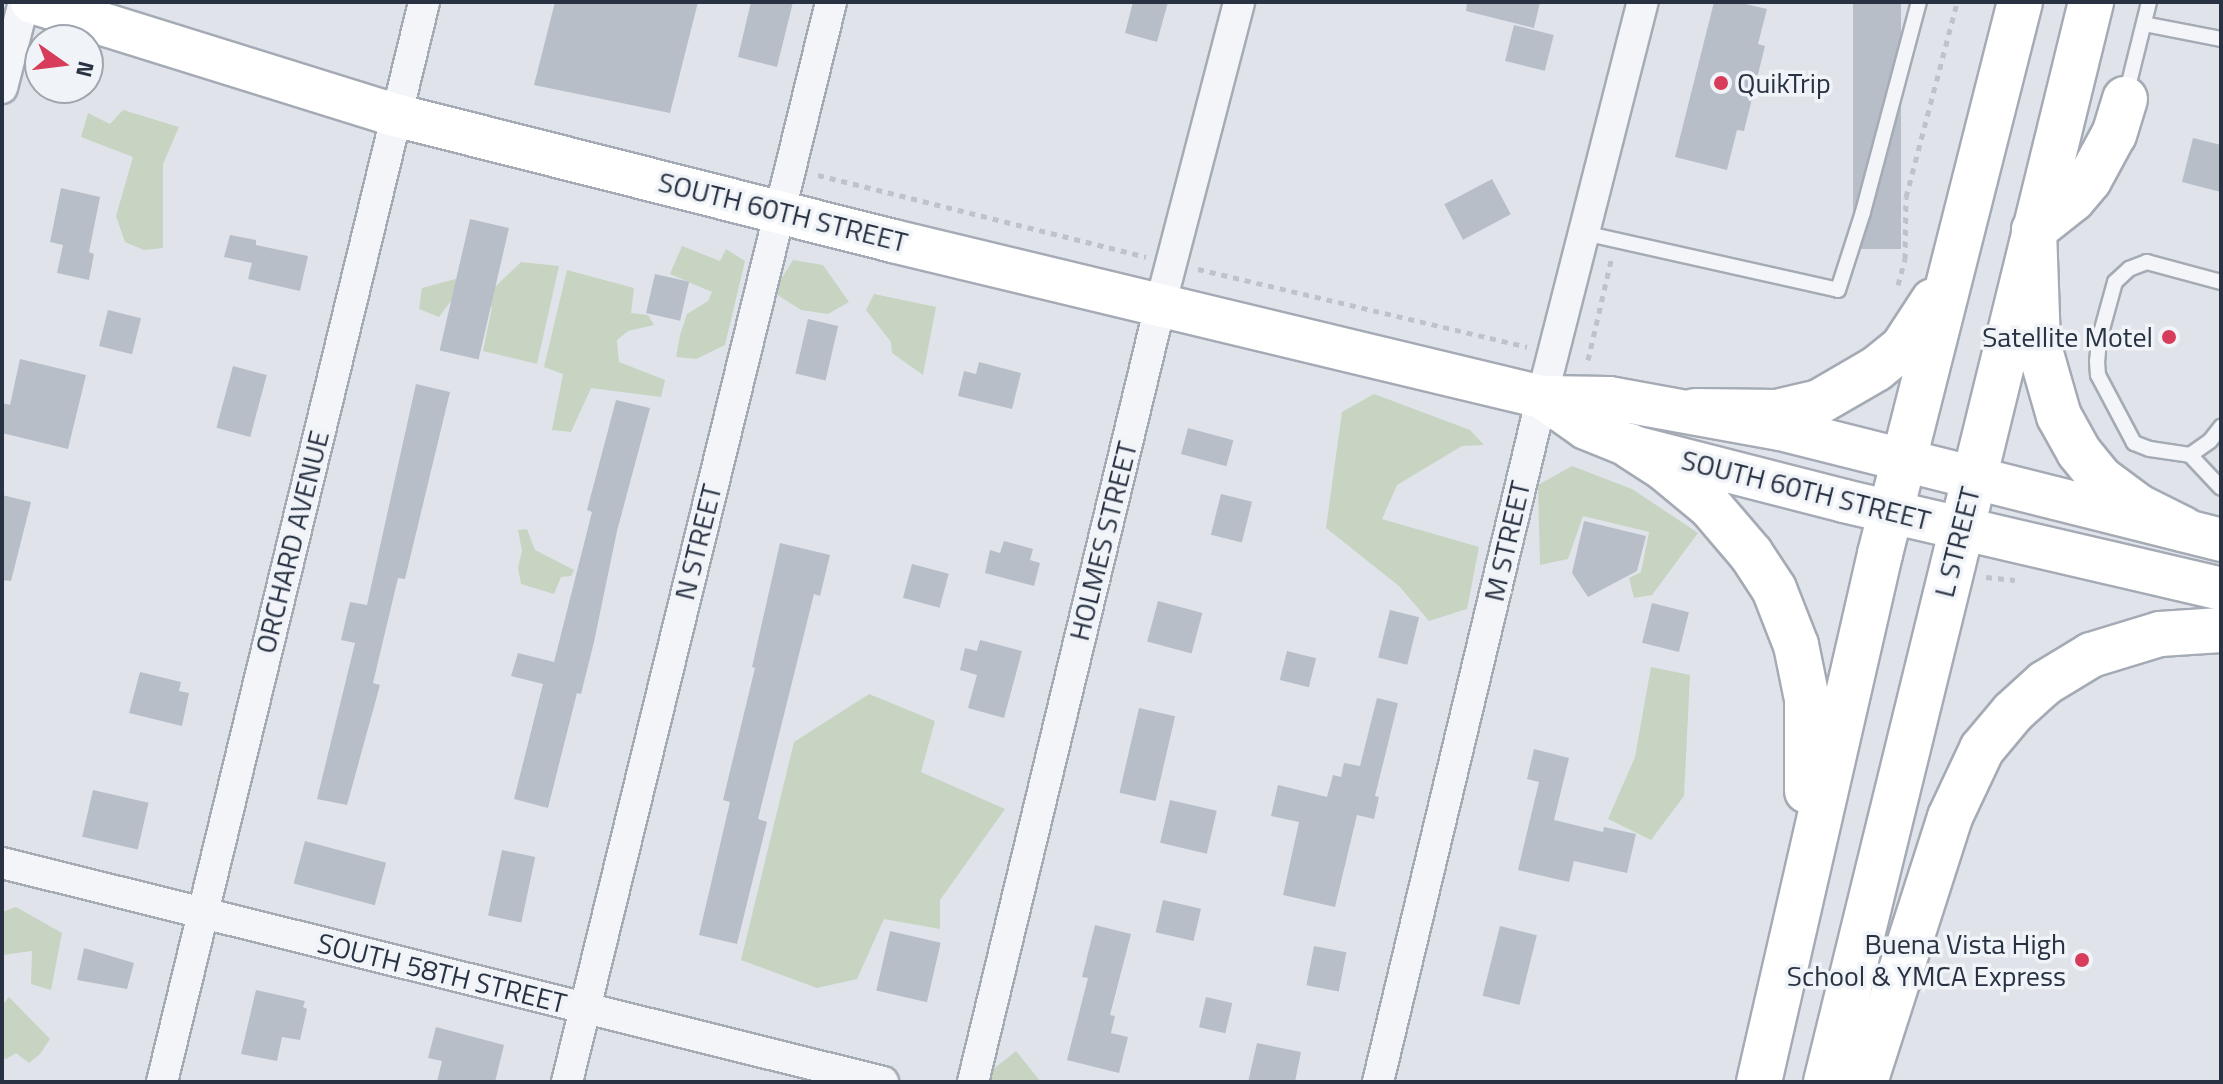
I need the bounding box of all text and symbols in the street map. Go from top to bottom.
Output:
north arrow [24,24,104,104]
text: N [67,58,104,81]
place label: QuikTrip [1737,66,1831,100]
marker: QuikTrip [1712,74,1730,92]
street label: SOUTH 60TH STREET [655,165,911,259]
place label: Satellite Motel [1982,320,2153,354]
marker: Satellite Motel [2160,328,2178,346]
street label: ORCHARD AVENUE [248,427,336,657]
street label: HOLMES STREET [1062,438,1144,644]
street label: SOUTH 60TH STREET [1678,443,1934,537]
street label: M STREET [1477,478,1537,604]
street label: N STREET [667,481,729,603]
street label: L STREET [1927,483,1987,601]
street label: SOUTH 58TH STREET [314,926,570,1020]
place label: Buena Vista High School & YMCA Express [1787,927,2066,993]
marker: Buena Vista High School & YMCA Express [2073,951,2091,969]

